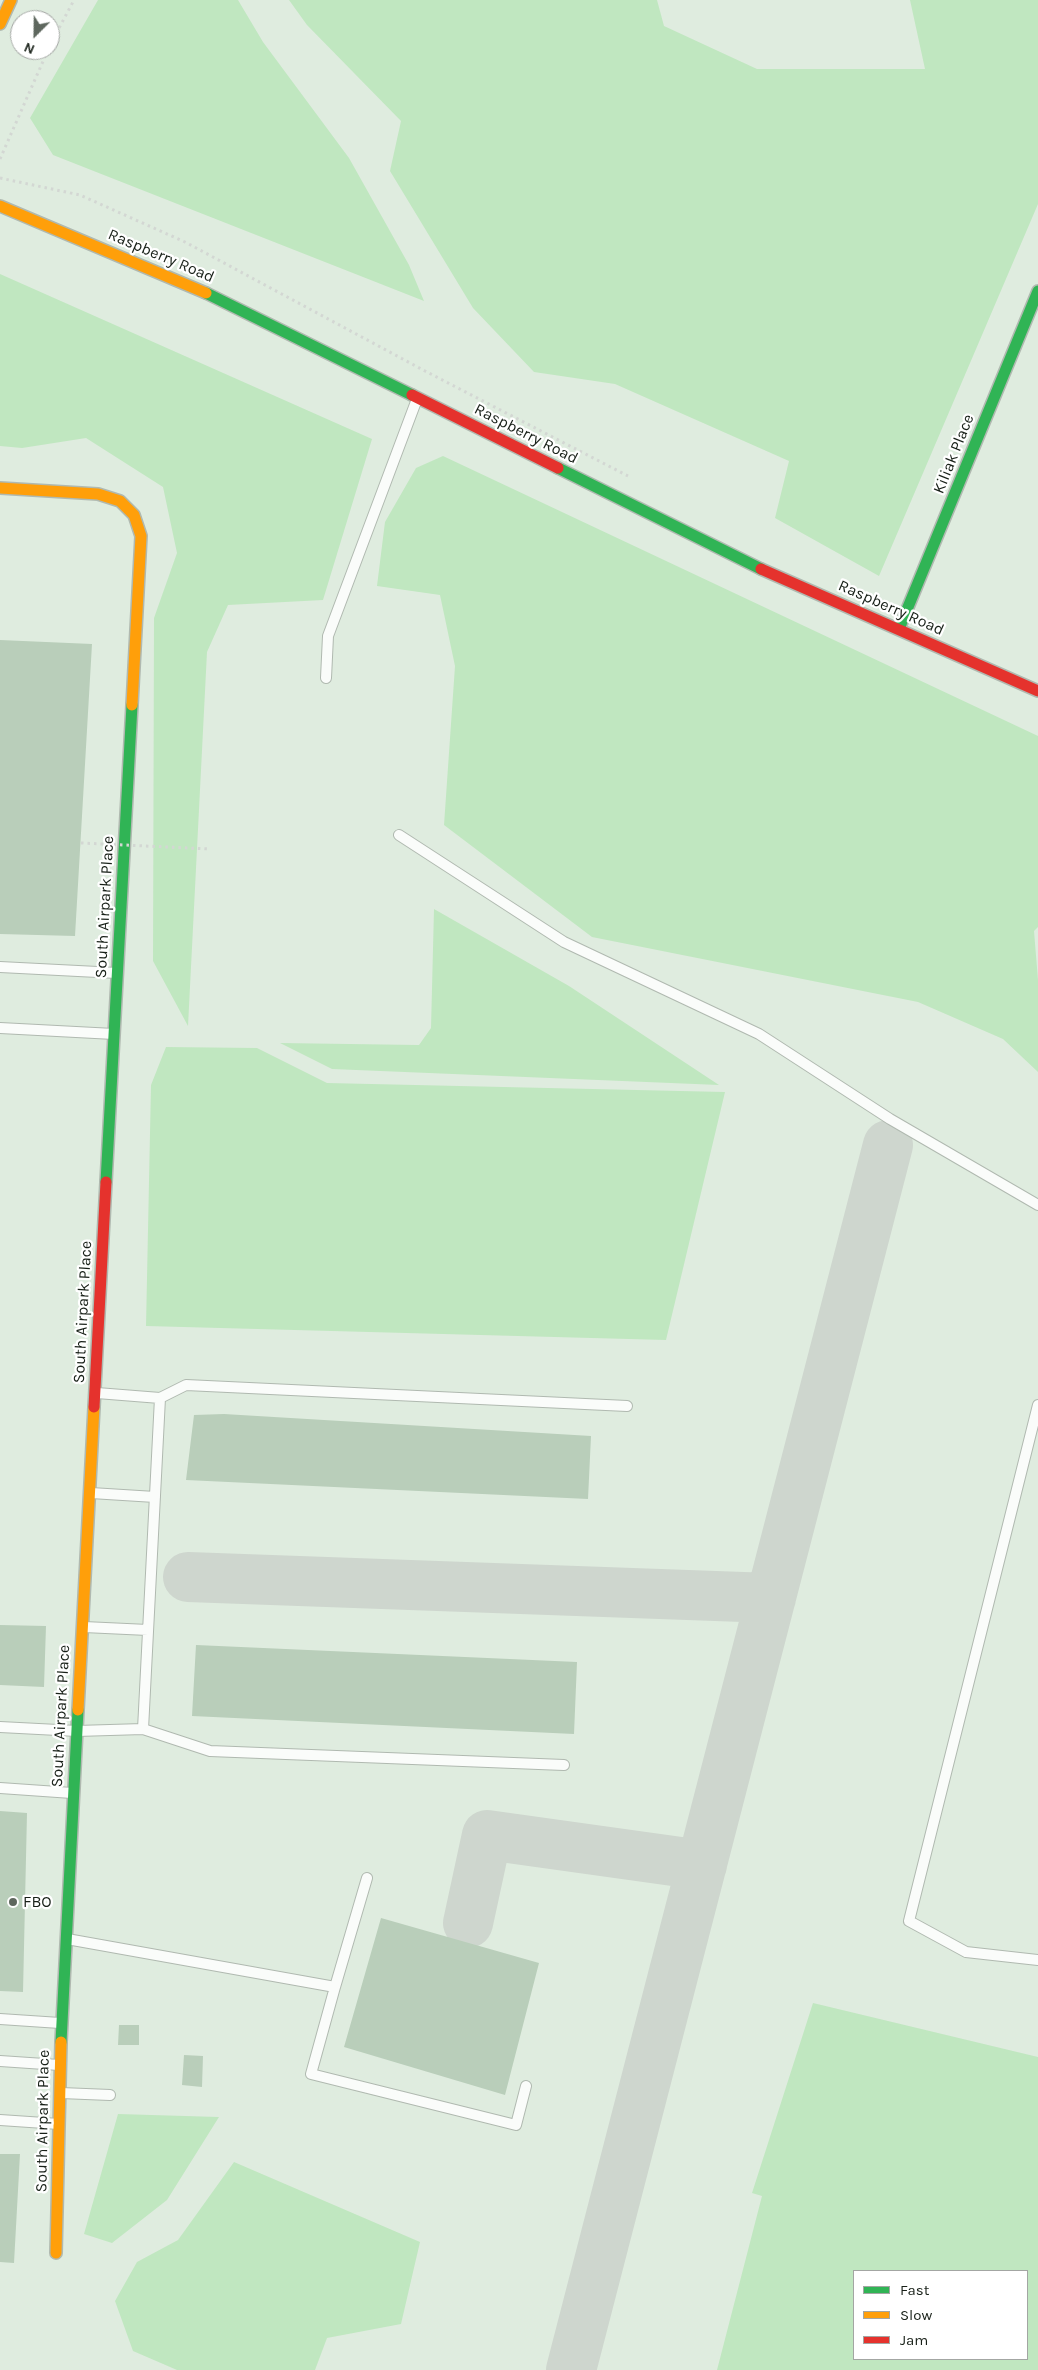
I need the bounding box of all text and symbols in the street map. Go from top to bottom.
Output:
north arrow [10,10,60,60]
text: N [21,39,37,58]
street label: Raspberry Road [105,225,217,287]
street label: Raspberry Road [471,400,581,468]
street label: Kiliak Place [929,411,979,497]
street label: Raspberry Road [835,576,947,640]
street label: South Airpark Place [92,835,118,979]
street label: South Airpark Place [70,1240,96,1384]
street label: South Airpark Place [48,1644,74,1788]
place label: FBO [23,1892,52,1912]
marker: FBO [7,1896,19,1908]
street label: South Airpark Place [32,2049,54,2193]
legend [853,2270,1028,2360]
text: Fast [900,2281,929,2299]
text: Slow [900,2306,932,2324]
text: Jam [900,2331,928,2349]

